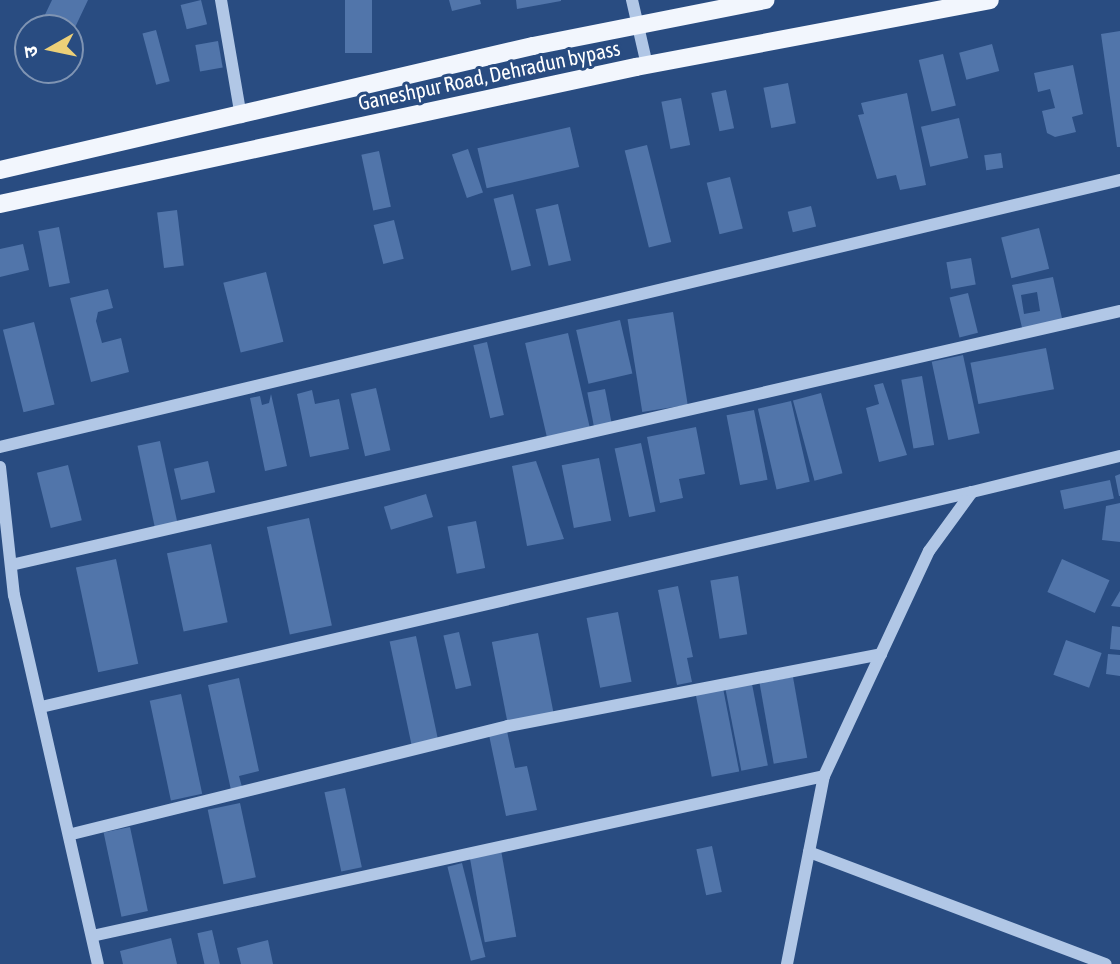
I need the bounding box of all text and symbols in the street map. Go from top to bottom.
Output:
north arrow [14,14,84,84]
street label: Ganeshpur Road, Dehradun bypass [356,35,622,115]
text: उ [18,45,42,59]

